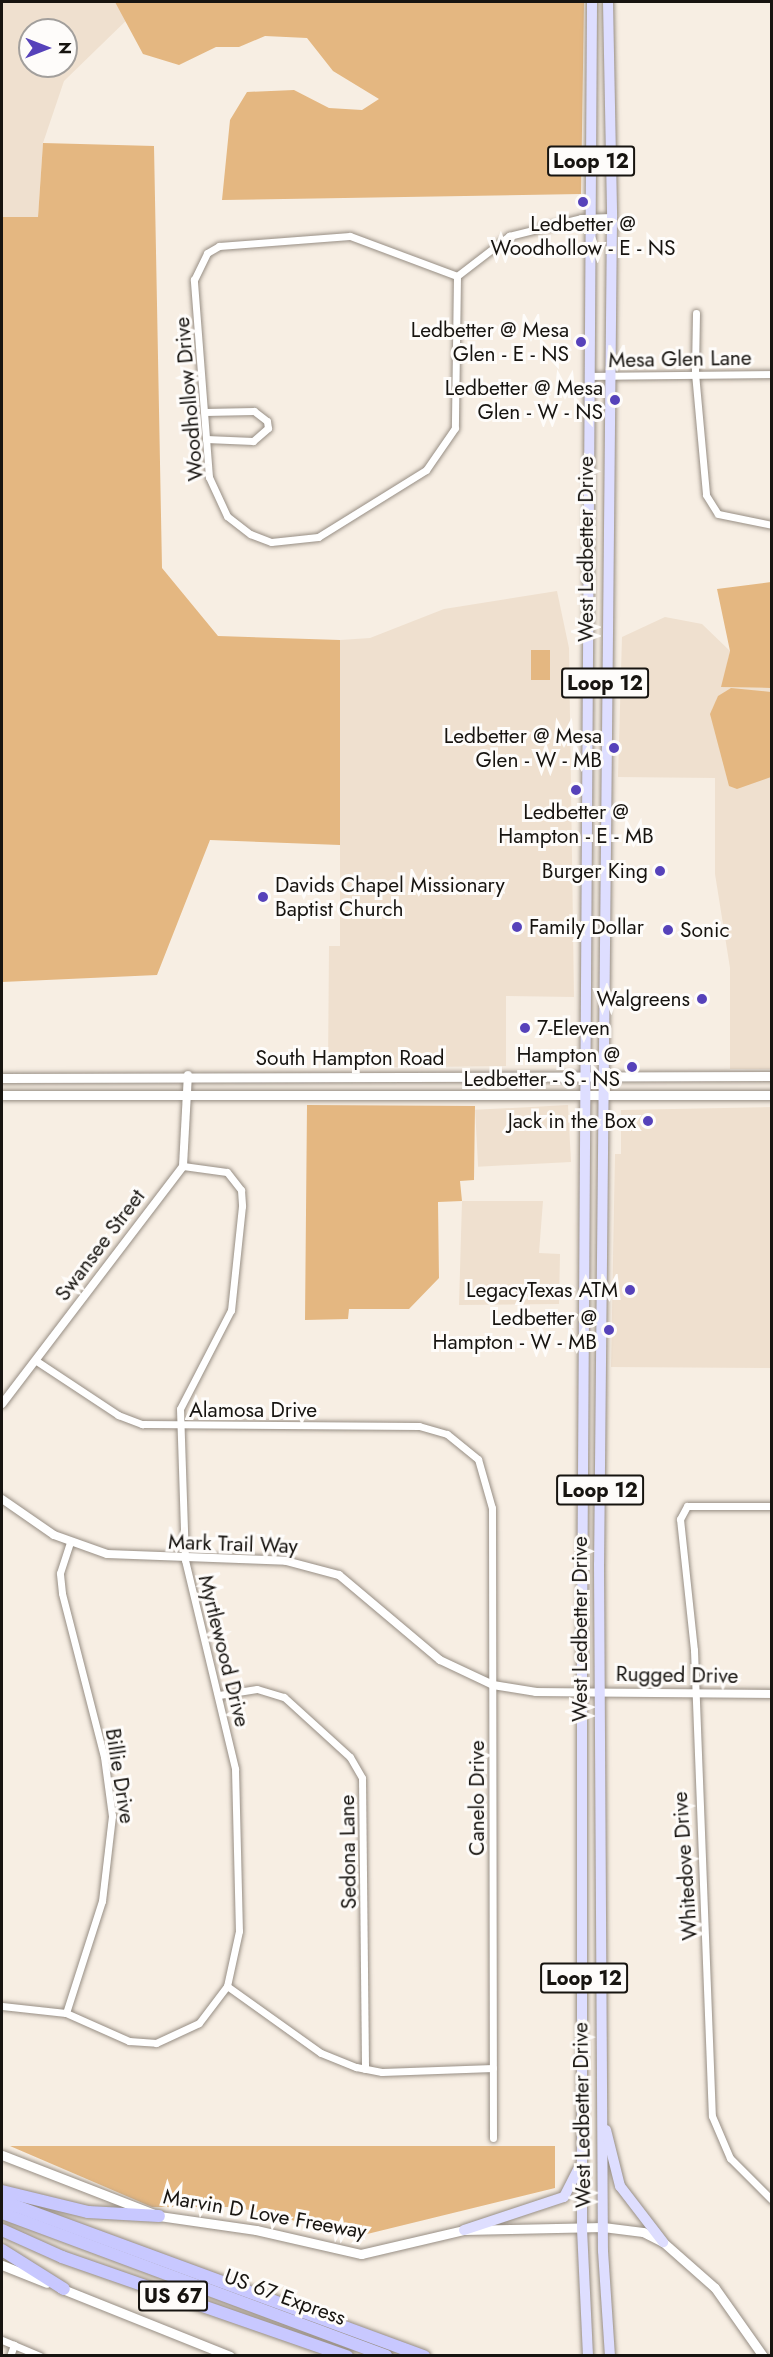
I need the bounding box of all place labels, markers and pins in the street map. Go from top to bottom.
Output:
marker: Ledbetter @ Woodhollow - E - NS [576,195,590,209]
place label: Ledbetter @ Woodhollow - E - NS [491,211,675,261]
place label: Ledbetter @ Mesa Glen - E - NS [411,317,569,367]
marker: Ledbetter @ Mesa Glen - E - NS [574,335,588,349]
place label: Ledbetter @ Mesa Glen - W - NS [445,375,603,425]
marker: Ledbetter @ Mesa Glen - W - NS [608,393,622,407]
place label: Ledbetter @ Mesa Glen - W - MB [444,723,602,773]
marker: Ledbetter @ Mesa Glen - W - MB [607,741,621,755]
marker: Ledbetter @ Hampton - E - MB [569,783,583,797]
place label: Ledbetter @ Hampton - E - MB [498,799,654,849]
place label: Burger King [542,858,648,884]
marker: Burger King [653,864,667,878]
place label: Davids Chapel Missionary Baptist Church [275,872,505,922]
marker: Davids Chapel Missionary Baptist Church [256,890,270,904]
place label: Family Dollar [529,914,644,940]
place label: Sonic [680,917,729,943]
marker: Family Dollar [510,920,524,934]
marker: Sonic [661,923,675,937]
place label: Walgreens [596,986,690,1012]
marker: Walgreens [695,992,709,1006]
place label: 7-Eleven [537,1015,610,1041]
marker: 7-Eleven [518,1021,532,1035]
place label: Hampton @ Ledbetter - S - NS [464,1042,620,1092]
marker: Hampton @ Ledbetter - S - NS [625,1060,639,1074]
place label: Jack in the Box [508,1108,636,1134]
marker: Jack in the Box [641,1114,655,1128]
place label: LegacyTexas ATM [466,1277,618,1303]
marker: LegacyTexas ATM [623,1283,637,1297]
place label: Ledbetter @ Hampton - W - MB [432,1305,597,1355]
marker: Ledbetter @ Hampton - W - MB [602,1323,616,1337]

